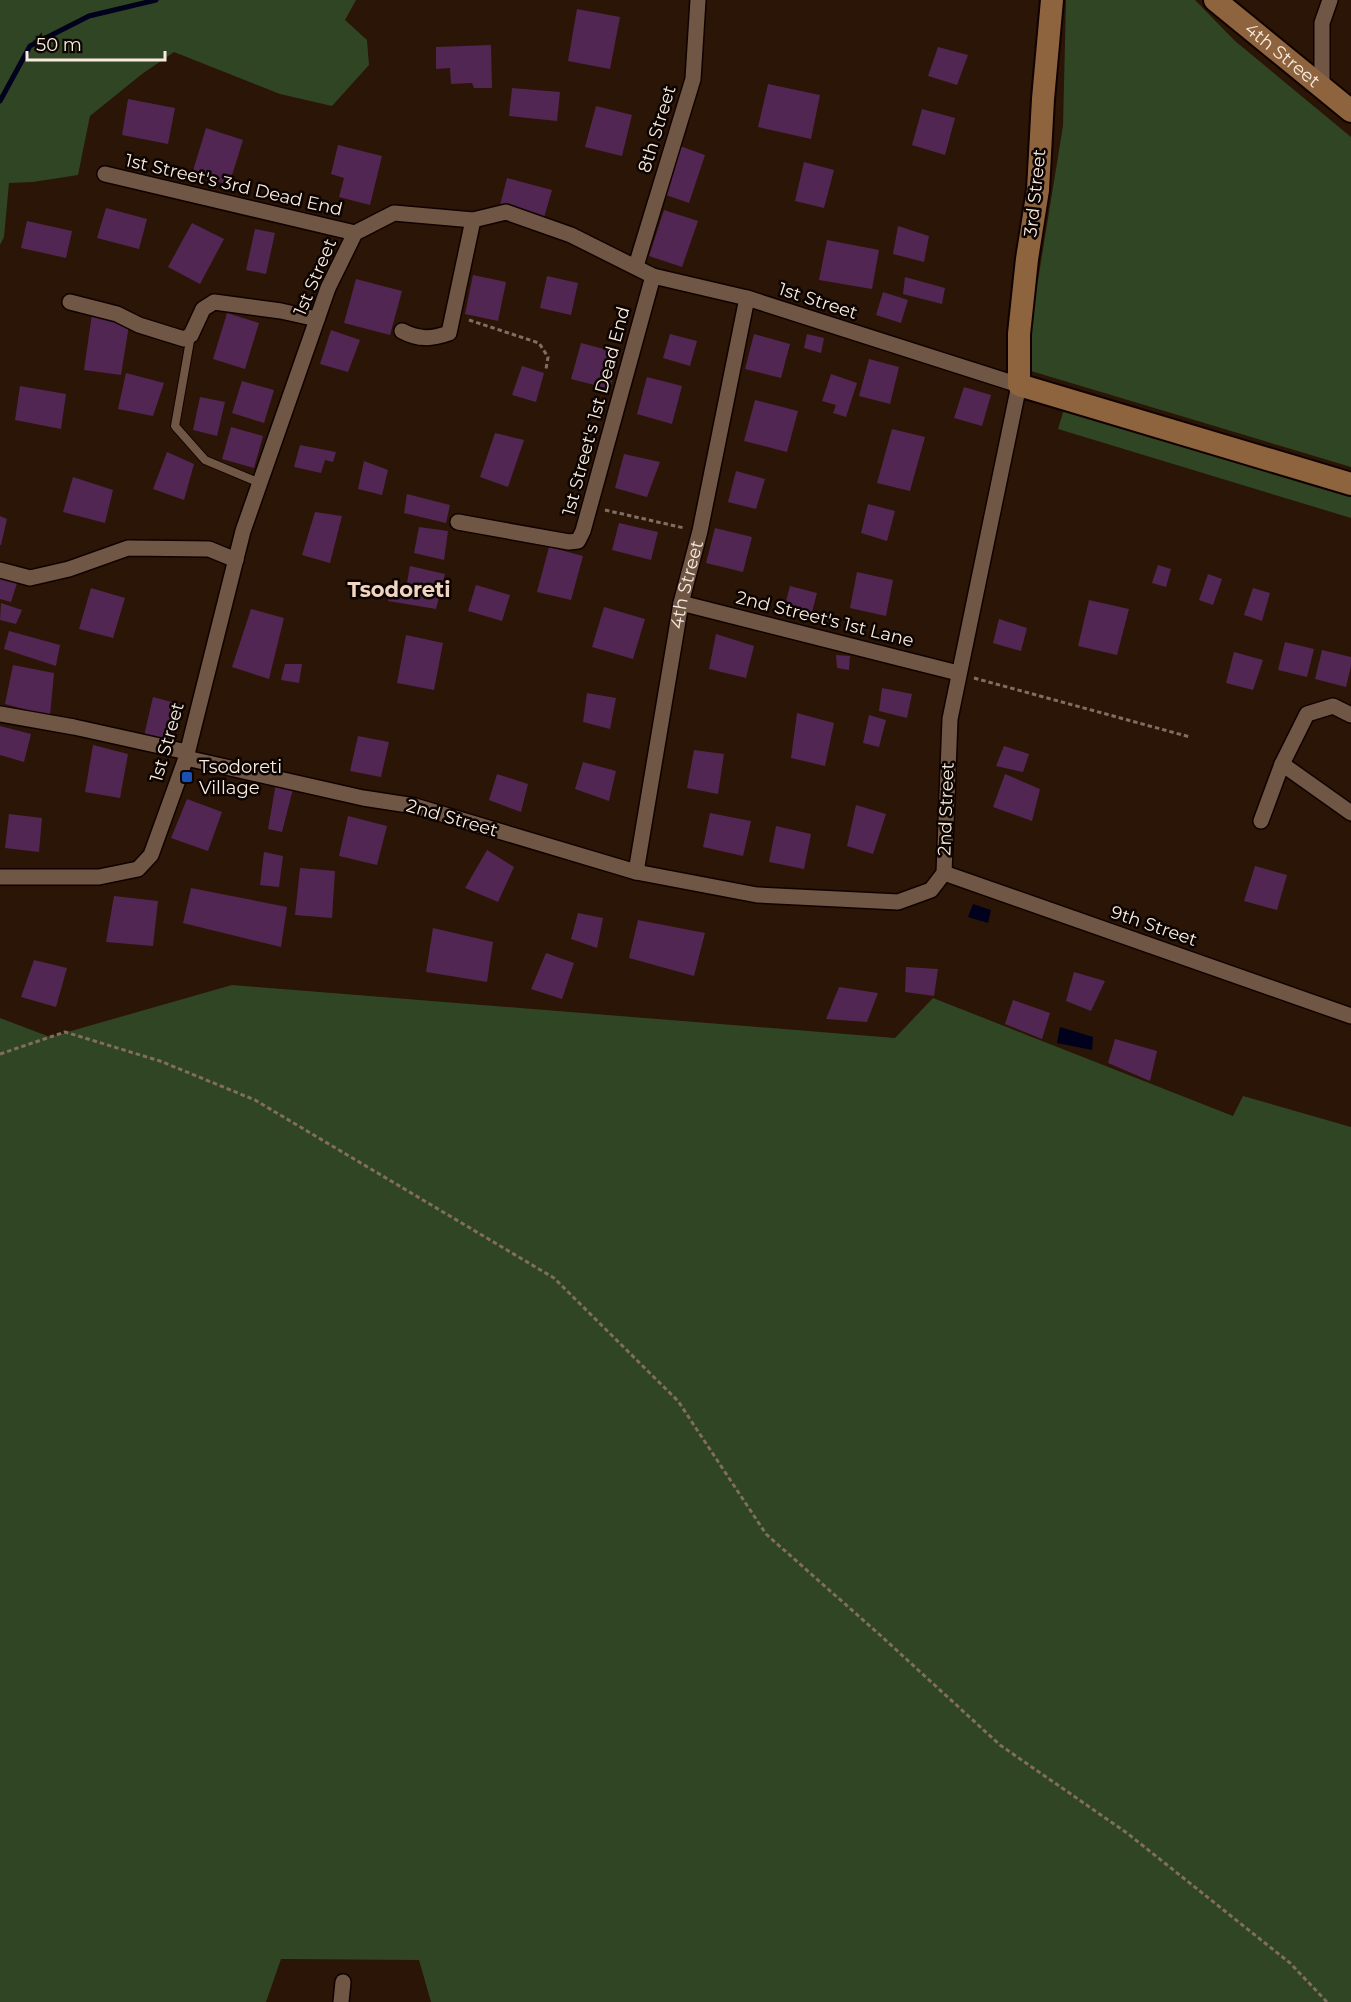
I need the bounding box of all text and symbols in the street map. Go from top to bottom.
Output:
street label: 4th Street [1240,18,1324,92]
scale bar [27,24,165,62]
text: 50 m [36,34,82,56]
street label: 8th Street [633,83,681,175]
street label: 3rd Street [1019,148,1051,238]
street label: 1st Street's 3rd Dead End [123,149,345,221]
street label: 1st Street [289,235,341,319]
street label: 1st Street [776,278,860,324]
street label: 1st Street's 1st Dead End [557,304,635,518]
street label: 4th Street [666,538,708,630]
district label: Tsodoreti [348,577,450,602]
street label: 2nd Street's 1st Lane [734,586,916,652]
street label: 1st Street [145,700,189,784]
place label: Tsodoreti Village [199,756,282,799]
street label: 2nd Street [933,762,959,856]
marker: Tsodoreti Village [180,770,194,784]
street label: 2nd Street [404,795,500,841]
street label: 9th Street [1108,901,1200,951]

